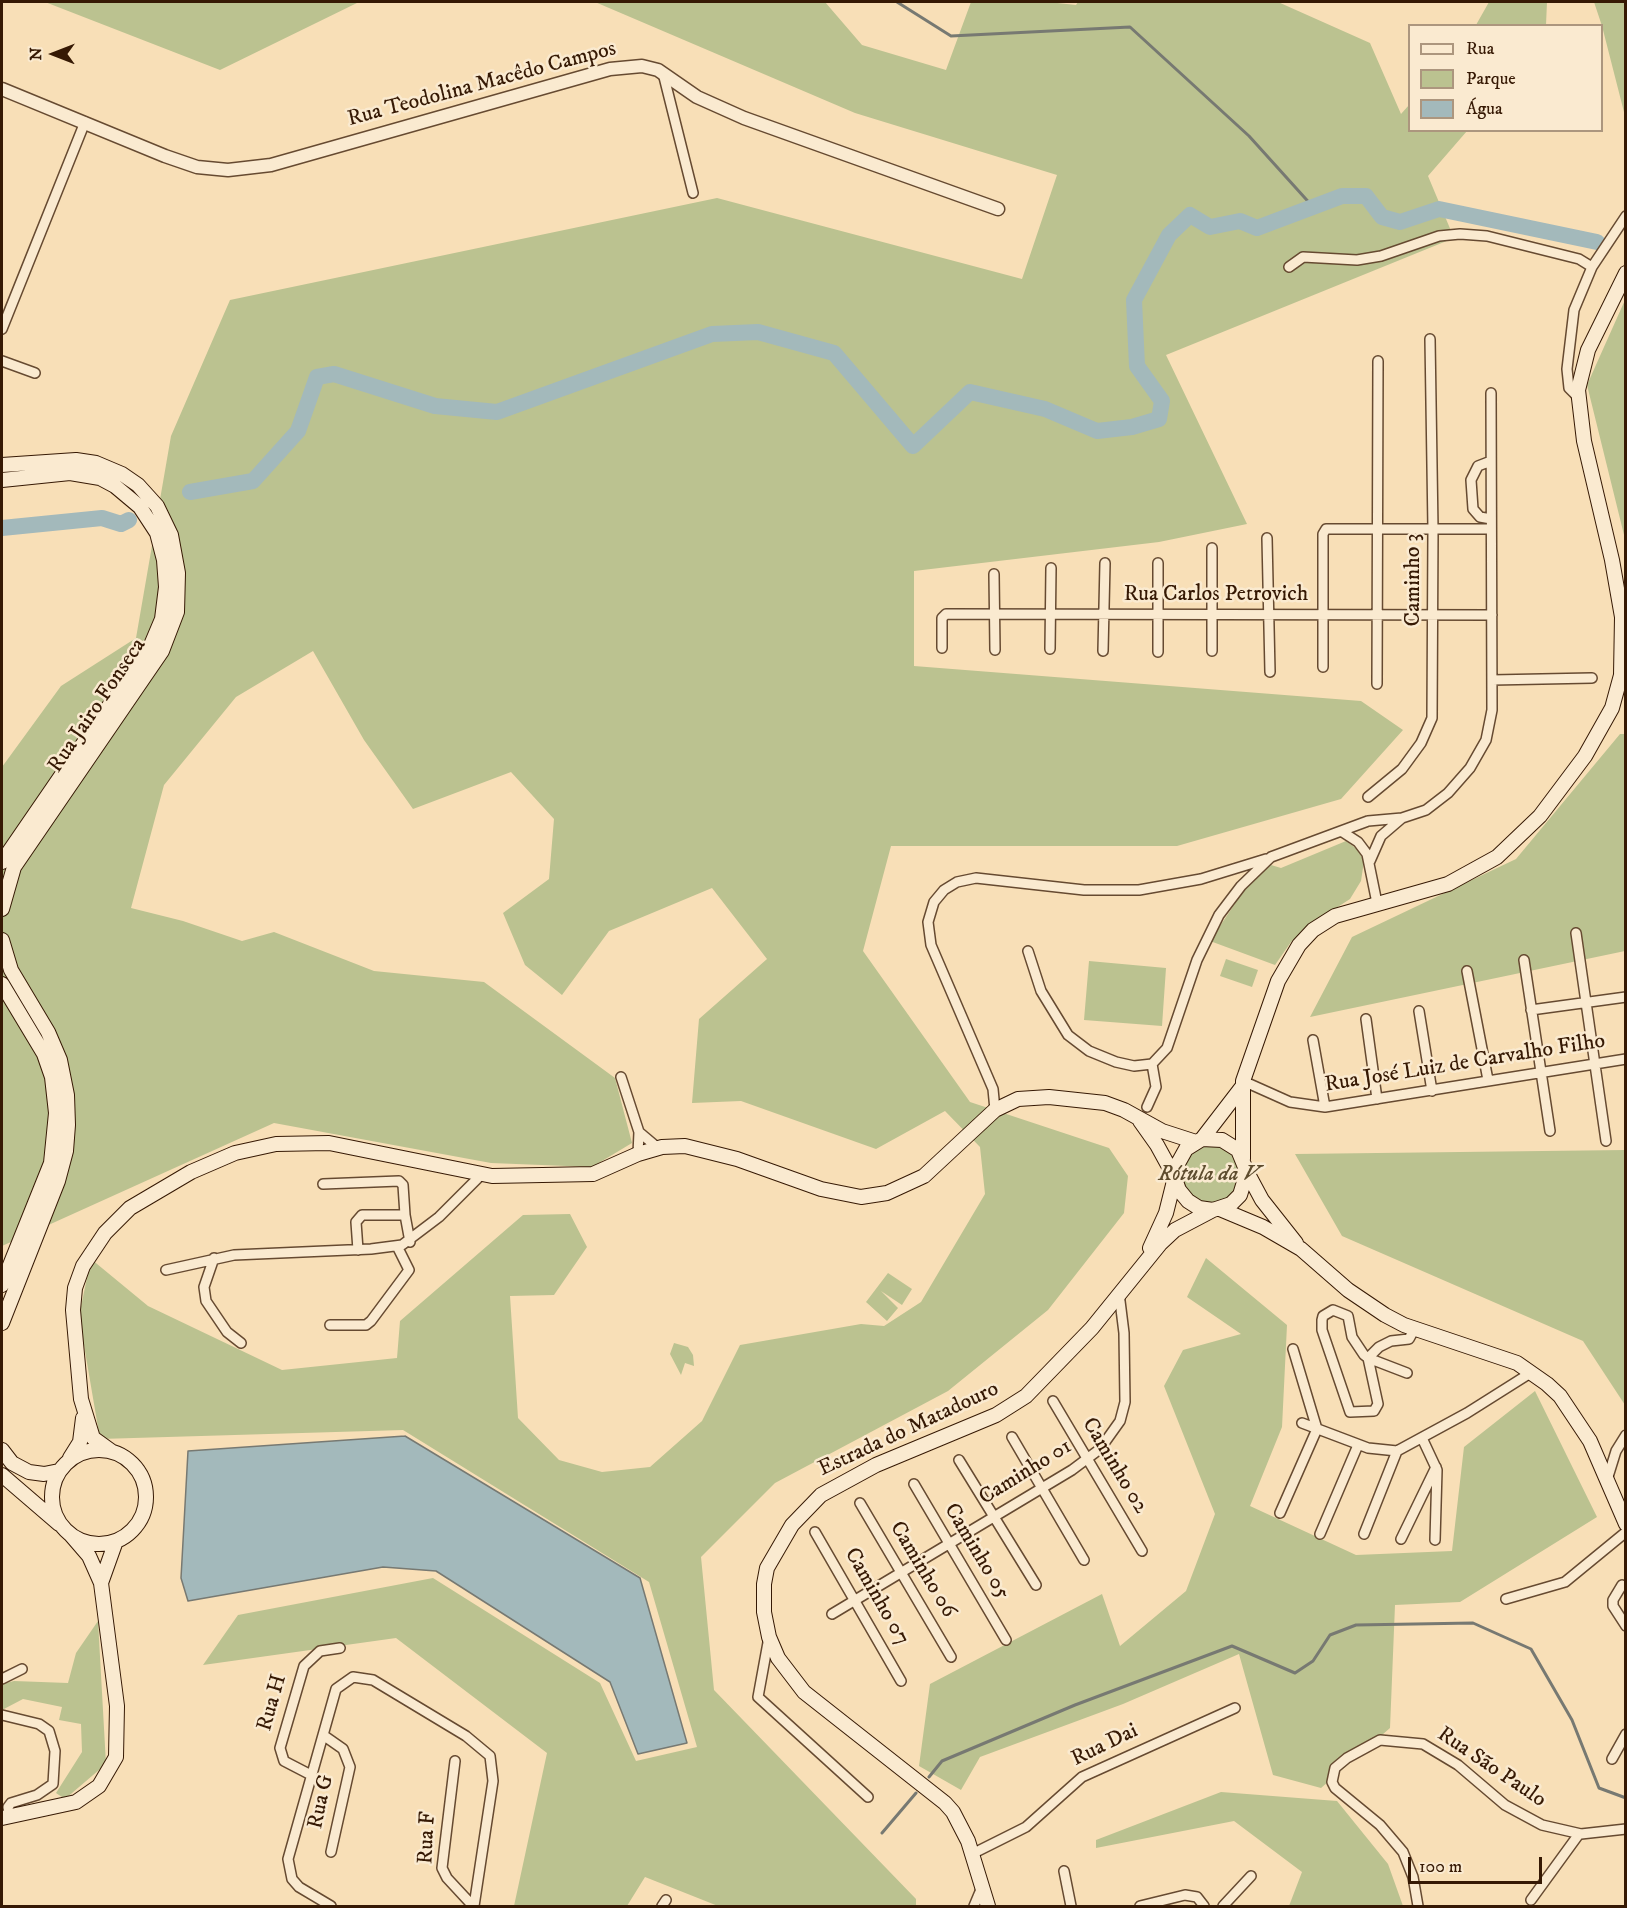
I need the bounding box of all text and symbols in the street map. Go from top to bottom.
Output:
north arrow [24,24,84,84]
legend [1408,24,1603,132]
street label: Rua Teodolina Macêdo Campos [345,36,619,134]
text: Rua [1466,38,1494,60]
text: N [26,47,46,61]
text: Parque [1466,68,1516,90]
text: Água [1466,98,1503,120]
street label: Caminho 3 [1401,534,1427,626]
street label: Rua Carlos Petrovich [1124,582,1308,608]
street label: Rua Jairo Fonseca [43,634,153,778]
street label: Rua José Luiz de Carvalho Filho [1323,1029,1607,1099]
park label: Rótula da V [1158,1162,1260,1188]
street label: Estrada do Matadouro [815,1377,1003,1483]
street label: Caminho 02 [1075,1413,1153,1519]
street label: Caminho 01 [975,1434,1077,1512]
street label: Caminho 05 [937,1499,1015,1605]
street label: Caminho 06 [883,1517,961,1623]
street label: Caminho 07 [838,1544,914,1650]
street label: Rua H [252,1672,294,1734]
street label: Rua Dai [1067,1719,1143,1773]
street label: Rua São Paulo [1432,1722,1550,1814]
street label: Rua G [303,1773,341,1831]
street label: Rua F [413,1811,443,1865]
scale bar [1411,1845,1544,1883]
text: 100 m [1419,1856,1462,1878]

